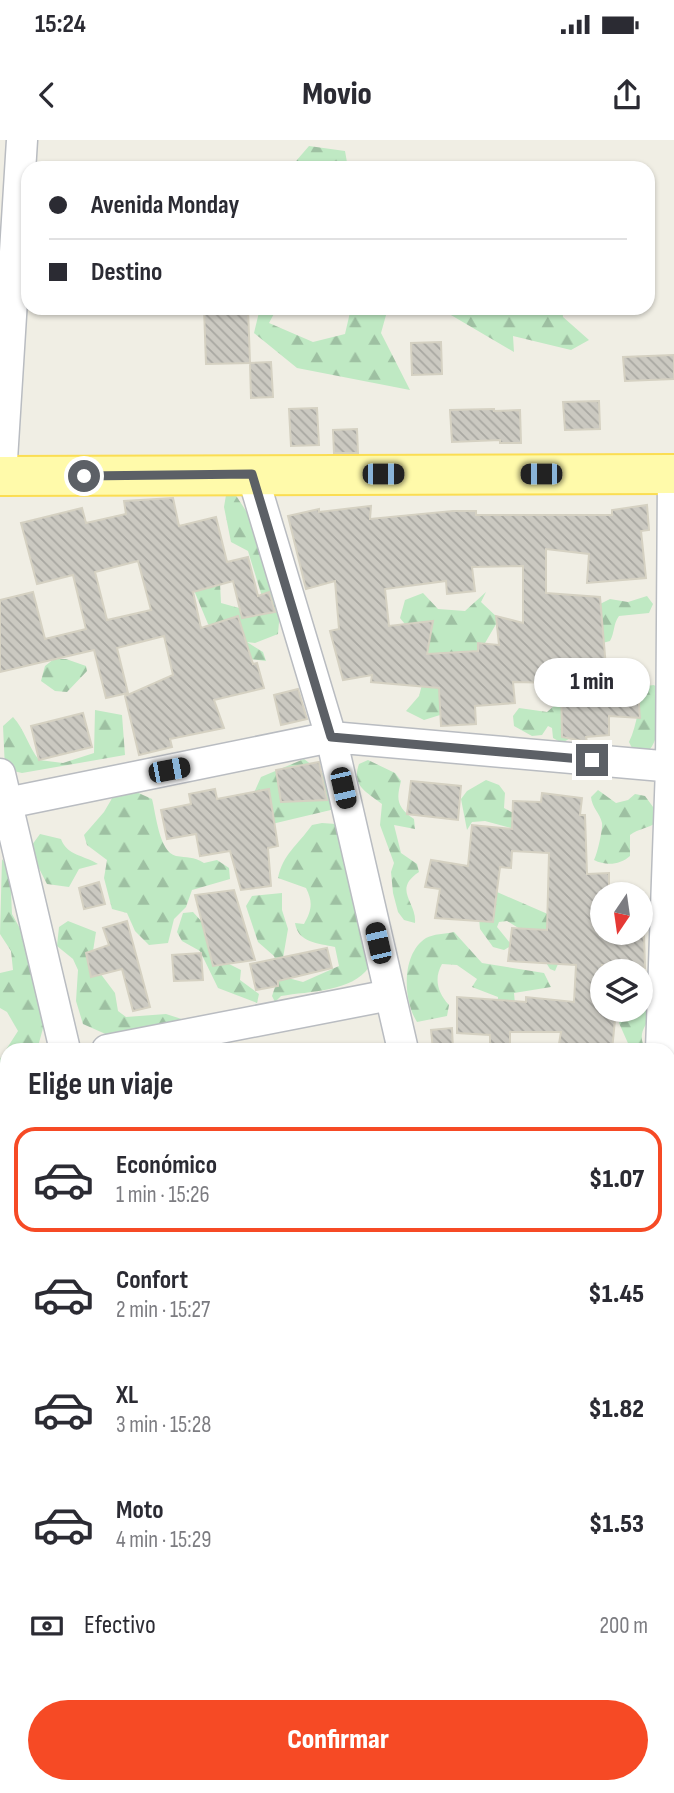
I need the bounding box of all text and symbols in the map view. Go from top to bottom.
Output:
text: 15:24 [35,9,86,40]
text: Movio [302,75,372,114]
icon: back [28,76,66,114]
icon: share [608,76,646,114]
text: Avenida Monday [91,190,239,221]
text: Destino [91,257,162,288]
route start [68,460,100,492]
car [363,464,405,485]
car [521,464,563,485]
callout: 1 min [534,658,650,708]
text: 1 min [570,668,614,696]
route end [576,744,608,776]
car [147,756,192,784]
car [329,765,358,811]
north arrow [590,882,653,945]
map controls [590,882,653,1022]
car [364,920,393,966]
button: layers [590,959,653,1022]
text: Elige un viaje [28,1065,173,1104]
icon: car [32,1148,95,1211]
text: Económico [116,1150,217,1181]
text: $1.07 [589,1164,644,1195]
text: 1 min · 15:26 [116,1181,210,1209]
icon: car [32,1263,95,1326]
text: Confort [116,1265,188,1296]
text: $1.45 [588,1279,644,1310]
text: 2 min · 15:27 [116,1296,210,1324]
icon: car [32,1378,95,1441]
text: XL [116,1380,138,1411]
text: $1.82 [588,1394,644,1425]
text: 3 min · 15:28 [116,1411,211,1439]
icon: car [32,1493,95,1556]
text: Moto [116,1495,164,1526]
text: $1.53 [589,1509,644,1540]
text: 4 min · 15:29 [116,1526,211,1554]
icon: cash [28,1607,66,1645]
text: Efectivo [84,1610,156,1641]
text: 200 m [600,1612,648,1640]
button: Confirmar [28,1700,648,1780]

